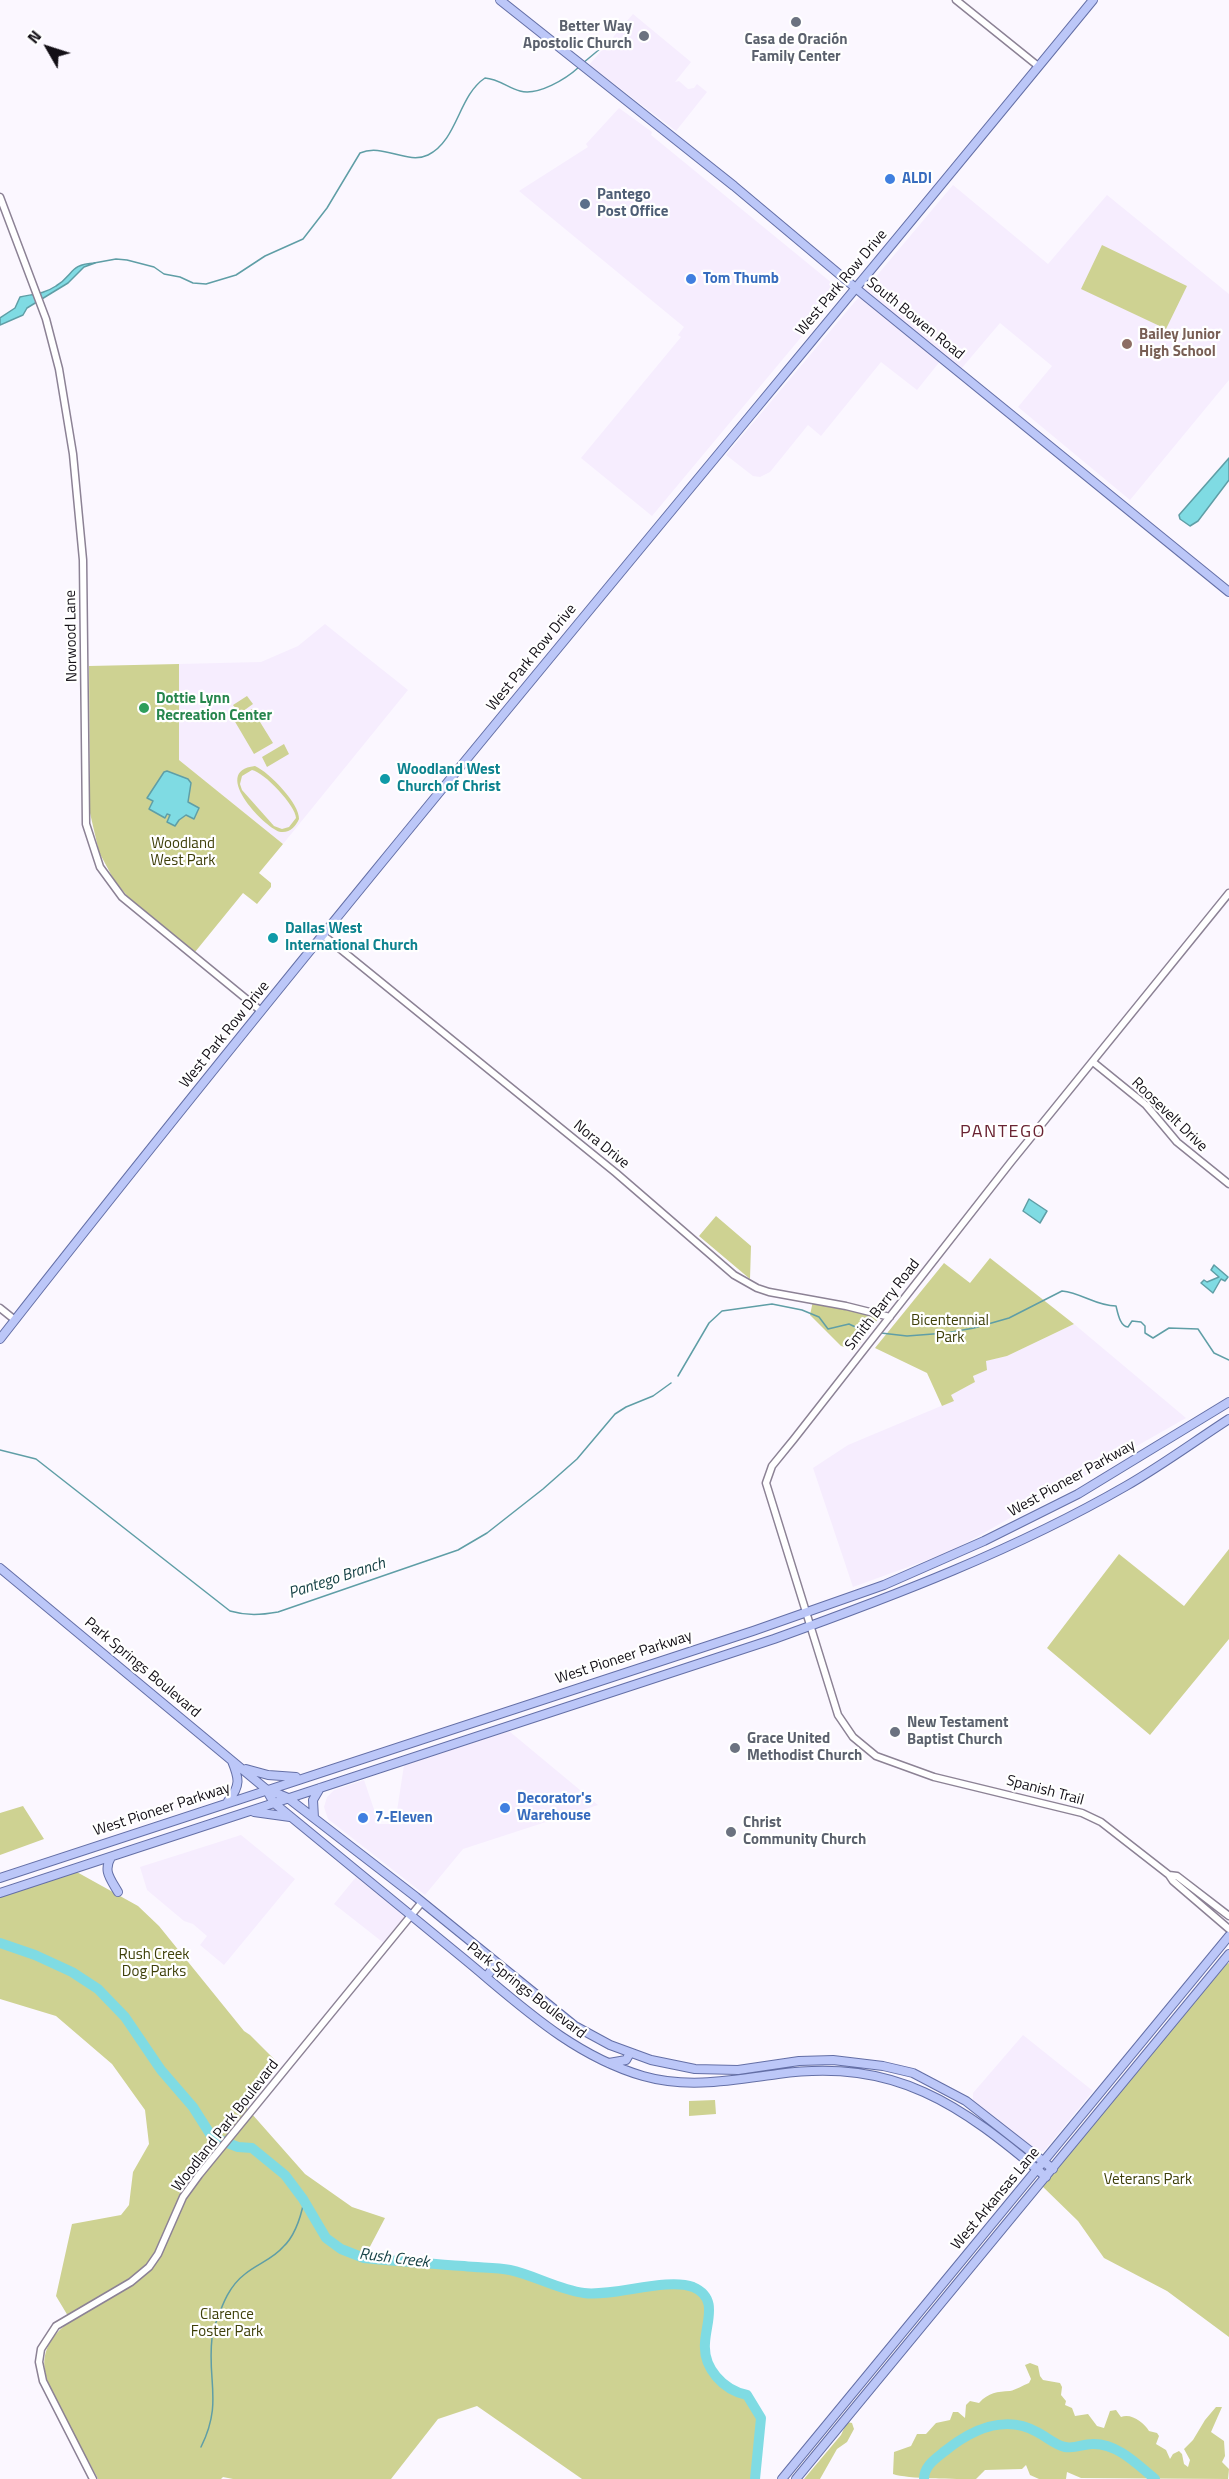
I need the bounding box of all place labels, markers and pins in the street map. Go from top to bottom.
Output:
marker: Casa de Oración Family Center [789,15,803,29]
place label: Better Way Apostolic Church [523,18,632,53]
marker: Better Way Apostolic Church [637,29,651,43]
place label: Casa de Oración Family Center [745,31,847,66]
place label: ALDI [902,170,932,188]
marker: ALDI [883,172,897,186]
place label: Pantego Post Office [597,186,668,221]
marker: Pantego Post Office [578,197,592,211]
place label: Tom Thumb [703,270,779,288]
marker: Tom Thumb [684,272,698,286]
place label: Bailey Junior High School [1139,326,1221,361]
marker: Bailey Junior High School [1120,337,1134,351]
place label: Dottie Lynn Recreation Center [156,690,272,725]
marker: Dottie Lynn Recreation Center [137,701,151,715]
place label: Woodland West Church of Christ [397,761,501,796]
marker: Woodland West Church of Christ [378,772,392,786]
place label: Dallas West International Church [285,920,418,955]
marker: Dallas West International Church [266,931,280,945]
place label: New Testament Baptist Church [907,1714,1009,1749]
marker: New Testament Baptist Church [888,1725,902,1739]
place label: Grace United Methodist Church [747,1730,862,1765]
marker: Grace United Methodist Church [728,1741,742,1755]
place label: Decorator's Warehouse [517,1790,592,1825]
marker: Decorator's Warehouse [498,1801,512,1815]
place label: 7-Eleven [375,1809,433,1827]
marker: 7-Eleven [356,1811,370,1825]
place label: Christ Community Church [743,1814,866,1849]
marker: Christ Community Church [724,1825,738,1839]

